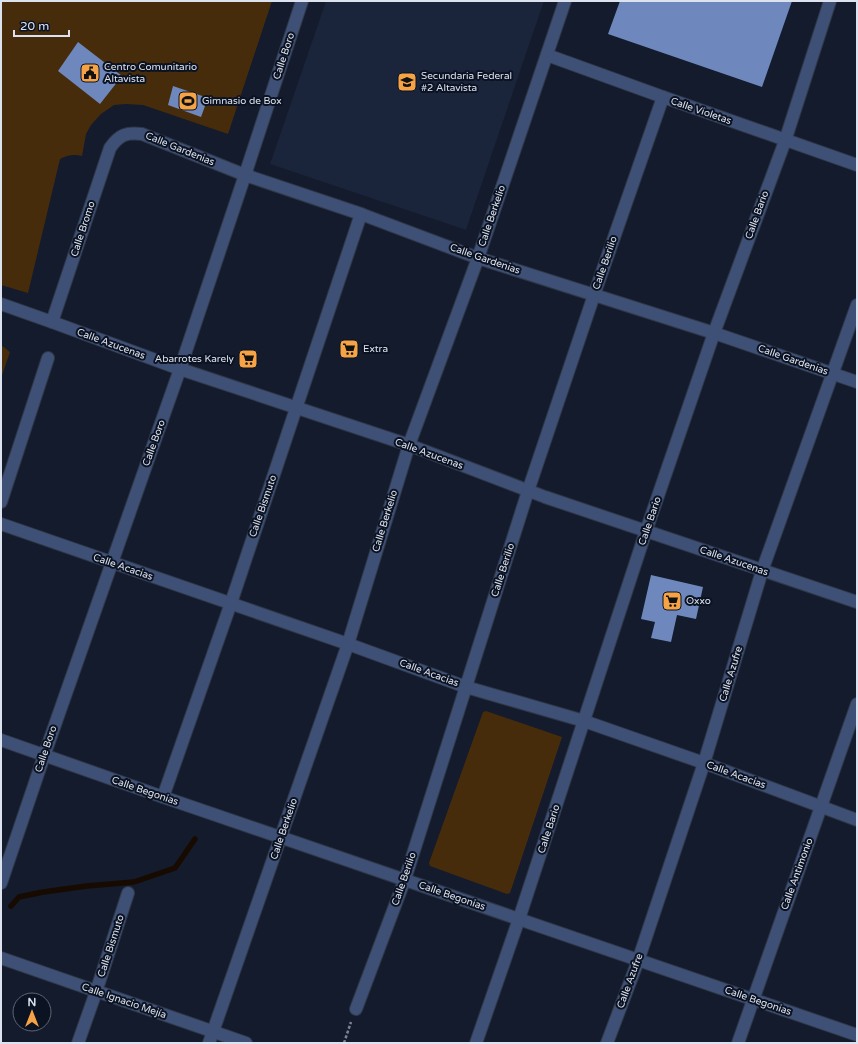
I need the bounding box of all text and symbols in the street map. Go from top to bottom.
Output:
scale bar [14,12,69,38]
text: 20 m [20,19,49,33]
street label: Calle Boro [271,31,297,81]
place label: Centro Comunitario Altavista [104,61,197,85]
public building icon: Centro Comunitario Altavista [79,62,101,84]
place label: Secundaria Federal #2 Altavista [421,70,512,94]
school or university icon: Secundaria Federal #2 Altavista [396,71,418,93]
sports icon: Gimnasio de Box [177,90,199,112]
place label: Gimnasio de Box [202,95,282,107]
street label: Calle Violetas [669,95,733,127]
street label: Calle Gardenias [144,130,217,168]
street label: Calle Berkelio [476,184,508,248]
street label: Calle Bario [743,189,771,241]
street label: Calle Bromo [68,200,98,258]
street label: Calle Berilio [590,235,620,291]
street label: Calle Gardenias [448,241,522,277]
street label: Calle Azucenas [75,326,147,362]
supermarket icon: Extra [338,338,360,360]
street label: Calle Gardenias [756,342,830,378]
place label: Extra [363,343,388,355]
supermarket icon: Abarrotes Karely [237,348,259,370]
place label: Abarrotes Karely [155,353,235,365]
street label: Calle Boro [140,418,168,468]
street label: Calle Azucenas [393,436,465,472]
street label: Calle Bismuto [247,473,279,539]
street label: Calle Berkelio [370,489,400,553]
street label: Calle Bario [636,495,664,547]
street label: Calle Berilio [489,542,517,598]
street label: Calle Azucenas [698,544,770,578]
street label: Calle Acacias [92,551,155,583]
supermarket icon: Oxxo [661,590,683,612]
place label: Oxxo [686,595,711,607]
street label: Calle Azufre [717,644,745,703]
street label: Calle Acacias [398,657,461,689]
street label: Calle Boro [32,724,60,774]
street label: Calle Acacias [705,759,768,791]
street label: Calle Begonias [110,774,180,808]
street label: Calle Berkelio [268,797,300,861]
street label: Calle Bario [535,803,563,855]
street label: Calle Antimonio [778,837,816,911]
street label: Calle Berilio [389,851,419,907]
street label: Calle Begonias [417,879,487,913]
street label: Calle Bismuto [95,913,127,979]
street label: Calle Azufre [615,952,646,1010]
street label: Calle Ignacio Mejía [80,981,168,1021]
street label: Calle Begonias [723,984,793,1018]
north arrow [12,992,52,1032]
text: N [28,996,36,1009]

